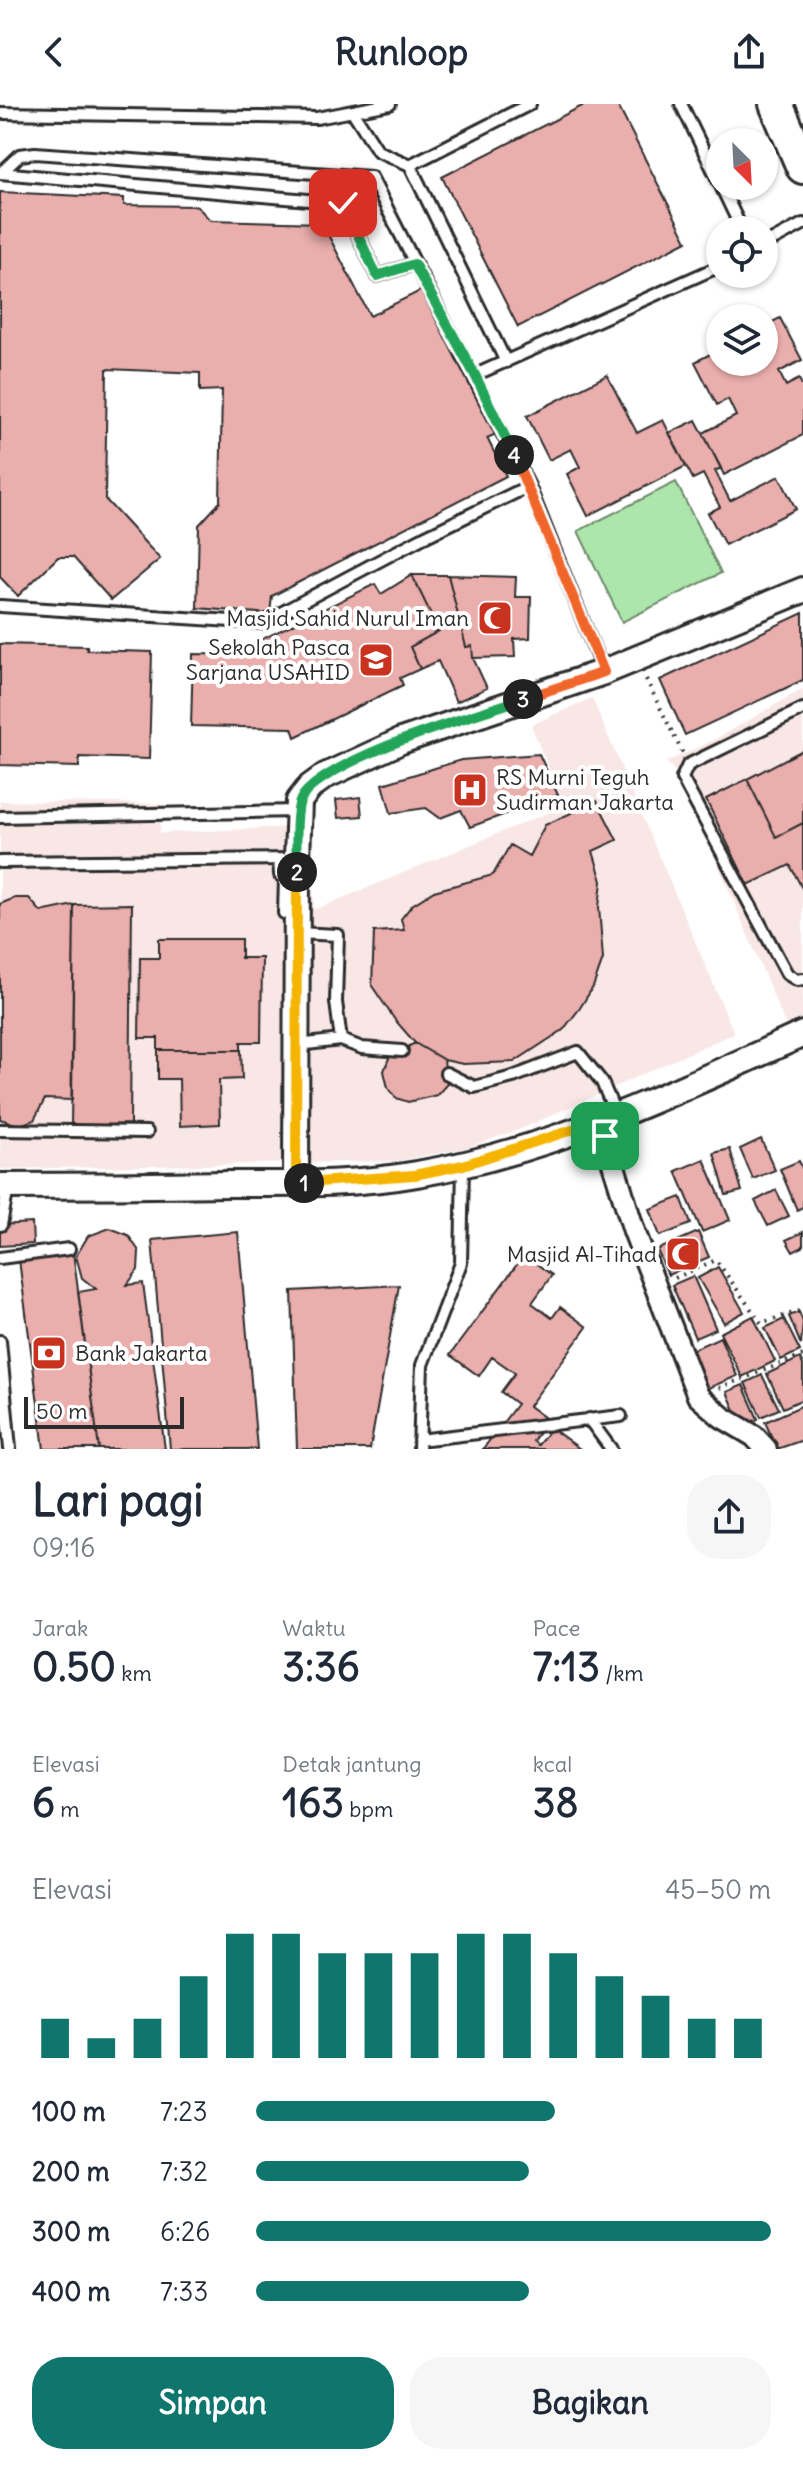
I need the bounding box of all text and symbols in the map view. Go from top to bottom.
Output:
icon: back [32,30,76,74]
text: Runloop [335,30,468,75]
icon: share [727,30,771,74]
north arrow [706,128,778,200]
map controls [706,128,778,376]
pin [309,169,377,237]
icon: check [321,181,365,225]
button: locate [706,216,778,288]
button: layers [706,304,778,376]
pin: 4 [494,435,534,475]
text: 4 [508,441,520,469]
mosque icon: Masjid Sahid Nurul Iman [476,599,514,637]
place label: Masjid Sahid Nurul Iman [226,604,469,632]
place label: Sekolah Pasca Sarjana USAHID [186,633,350,686]
school or university icon: Sekolah Pasca Sarjana USAHID [357,641,395,679]
pin: 3 [503,679,543,719]
text: 3 [517,685,529,713]
place label: RS Murni Teguh Sudirman Jakarta [496,763,674,816]
hospital icon: RS Murni Teguh Sudirman Jakarta [451,771,489,809]
pin: 2 [277,852,317,892]
text: 2 [291,858,303,886]
pin [571,1102,639,1170]
icon: arrive [583,1114,627,1158]
pin: 1 [284,1163,324,1203]
text: 1 [300,1169,308,1197]
mosque icon: Masjid Al-Tihad [664,1235,702,1273]
place label: Masjid Al-Tihad [507,1240,657,1268]
bank icon: Bank Jakarta [30,1334,68,1372]
place label: Bank Jakarta [75,1339,207,1367]
scale bar [24,1393,184,1429]
text: 50 m [36,1397,88,1425]
text: Lari pagi [32,1473,203,1528]
button: share [687,1475,771,1559]
text: 09:16 [32,1531,95,1564]
text: Jarak [32,1614,88,1642]
text: Waktu [282,1614,346,1642]
text: Pace [533,1614,580,1642]
text: 0.50 [32,1642,116,1692]
text: 3:36 [282,1642,360,1692]
text: 7:13 [533,1642,600,1692]
text: km [116,1659,152,1687]
text: /km [600,1659,644,1687]
text: Elevasi [32,1750,100,1778]
text: Detak jantung [282,1750,422,1778]
text: kcal [533,1750,572,1778]
text: 6 [32,1778,55,1828]
text: 163 [282,1778,344,1828]
text: 38 [533,1778,578,1828]
text: m [55,1795,80,1823]
text: bpm [344,1795,393,1823]
text: Elevasi [32,1873,112,1906]
text: 45–50 m [665,1873,771,1906]
text: 100 m [32,2095,106,2128]
text: 7:23 [160,2095,208,2128]
text: 200 m [32,2155,109,2188]
text: 7:32 [160,2155,208,2188]
text: 300 m [32,2215,110,2248]
text: 6:26 [160,2215,210,2248]
text: 400 m [32,2275,110,2308]
text: 7:33 [160,2275,208,2308]
button: Simpan [32,2357,394,2449]
button: Bagikan [410,2357,771,2449]

